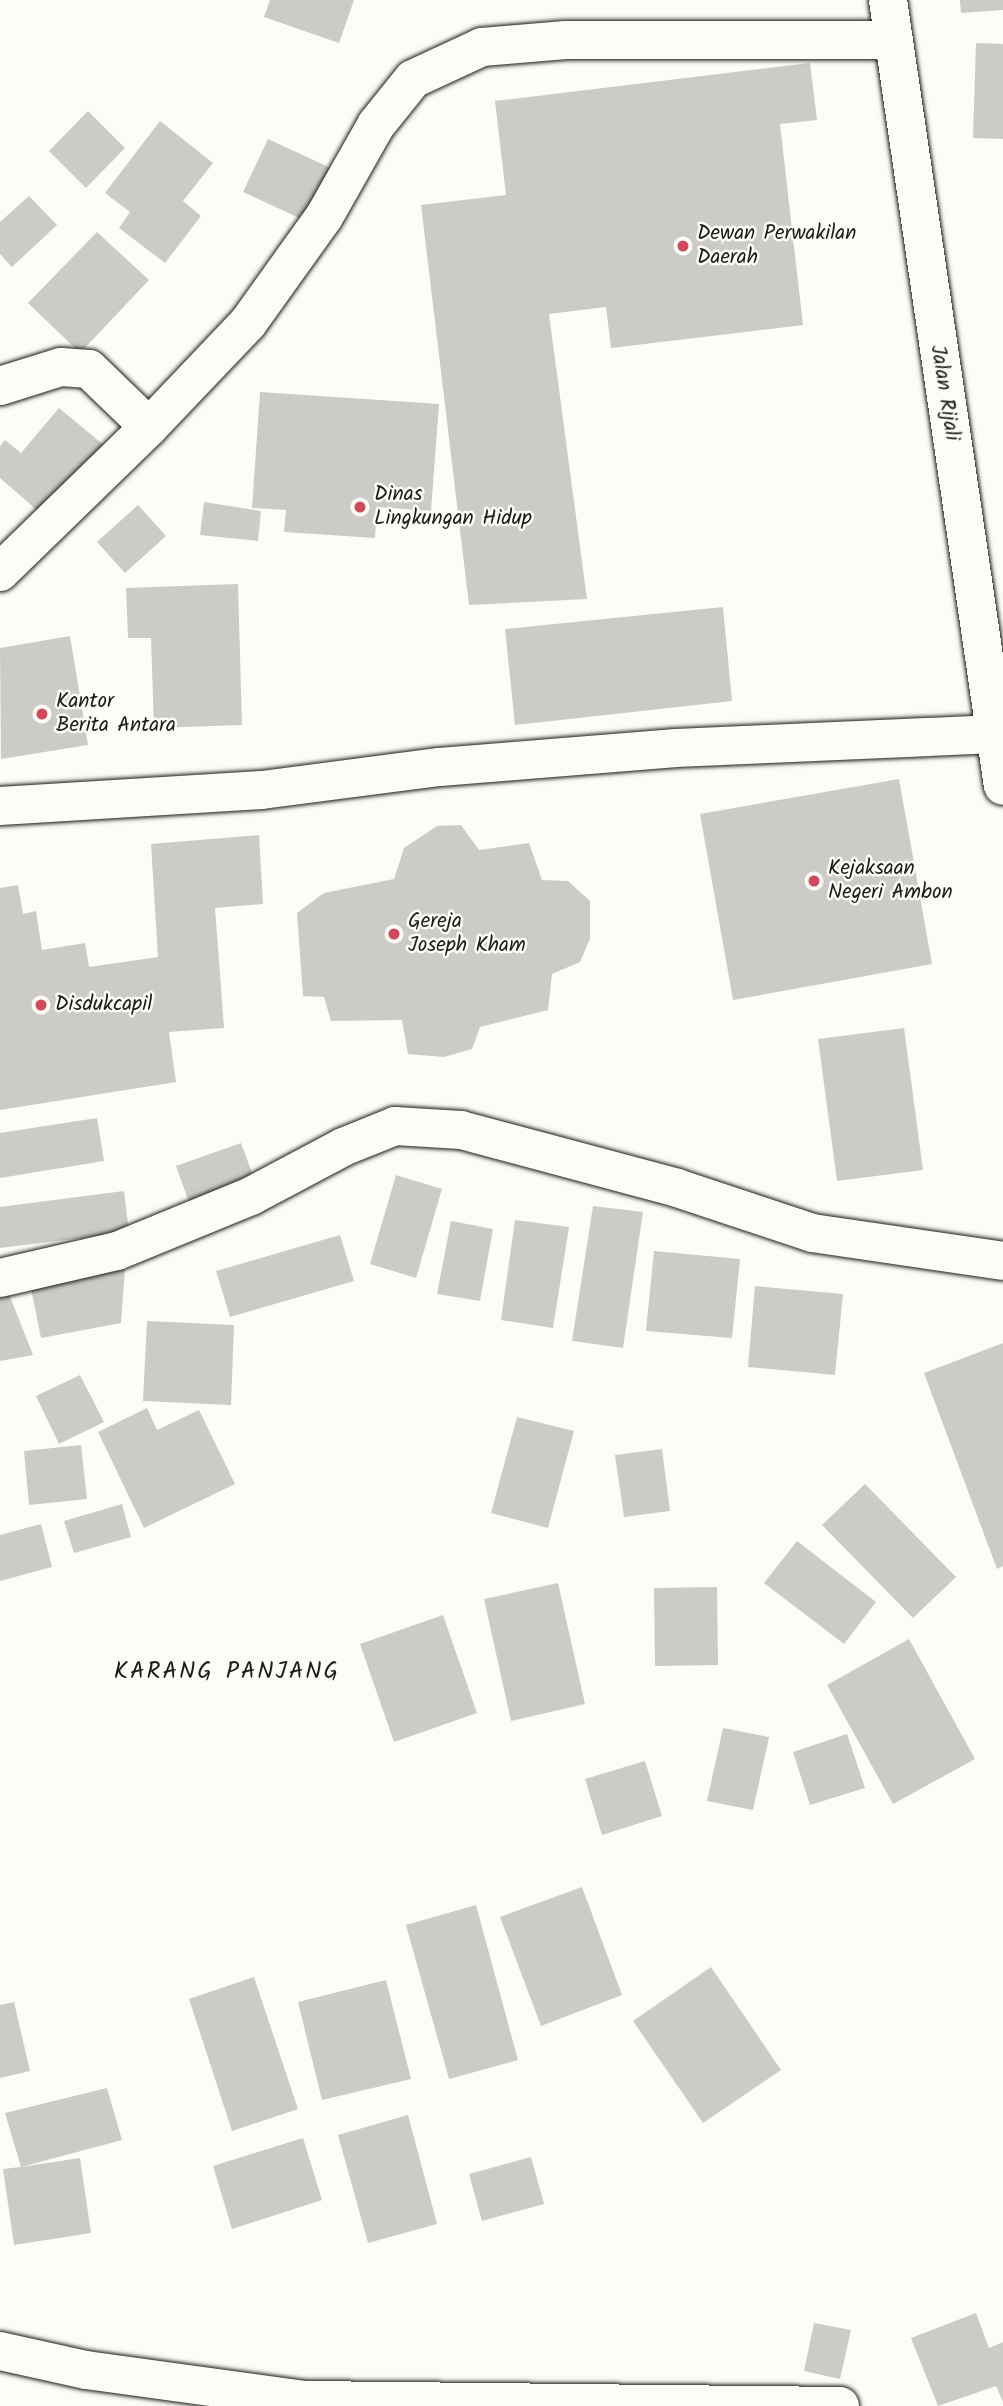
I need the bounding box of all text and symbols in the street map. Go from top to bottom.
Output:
place label: Dewan Perwakilan Daerah [697,221,856,271]
marker: Dewan Perwakilan Daerah [675,238,691,254]
street label: Jalan Rijali [924,343,964,443]
place label: Dinas Lingkungan Hidup [374,482,532,532]
marker: Dinas Lingkungan Hidup [352,499,368,515]
place label: Kantor Berita Antara [56,689,176,739]
marker: Kantor Berita Antara [34,706,50,722]
place label: Kejaksaan Negeri Ambon [828,856,953,906]
marker: Kejaksaan Negeri Ambon [806,873,822,889]
place label: Gereja Joseph Kham [408,909,526,959]
marker: Gereja Joseph Kham [386,926,402,942]
place label: Disdukcapil [55,992,152,1018]
marker: Disdukcapil [33,997,49,1013]
district label: KARANG PANJANG [115,1658,339,1686]

